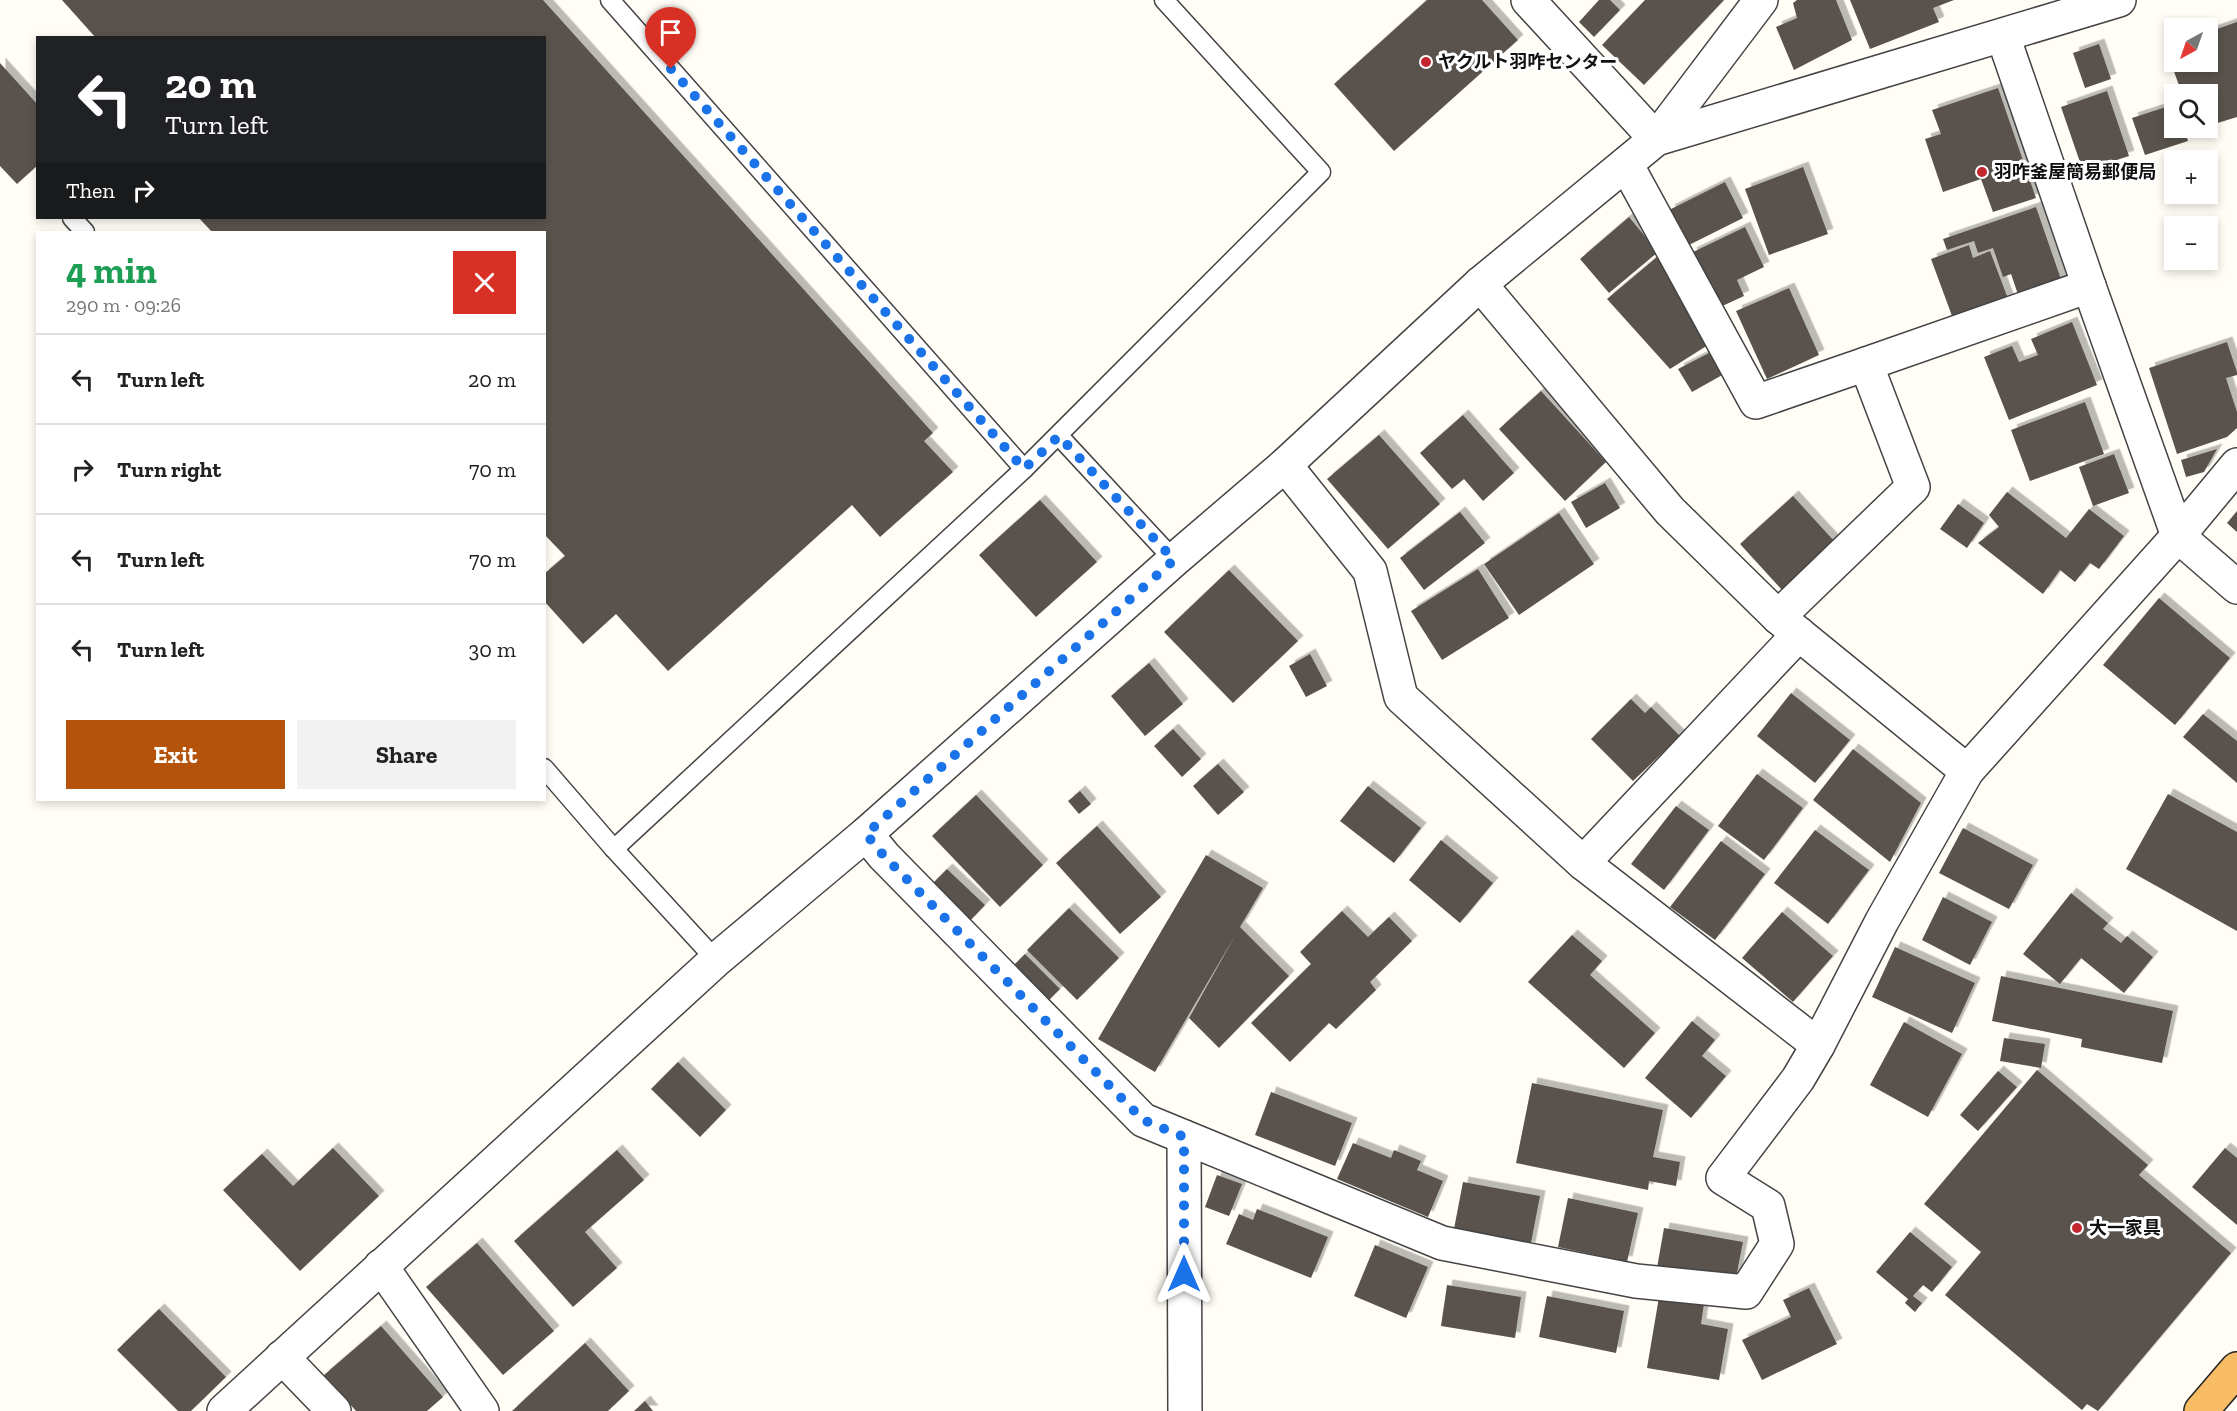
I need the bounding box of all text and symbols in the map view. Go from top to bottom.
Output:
pin [645,7,696,69]
icon: arrive [654,16,687,49]
north arrow [2164,18,2218,72]
map controls [2164,18,2218,270]
place label: ヤクルト羽咋センター [1438,51,1617,73]
marker: ヤクルト羽咋センター [1419,55,1433,69]
text: 20 m [165,58,256,109]
icon: left [66,60,144,138]
button: search [2164,84,2218,138]
text: Turn left [165,109,268,141]
button: + [2164,150,2218,204]
place label: 羽咋釜屋簡易郵便局 [1994,161,2156,183]
marker: 羽咋釜屋簡易郵便局 [1975,165,1989,179]
icon: right [127,174,160,207]
text: Then [66,177,115,204]
button: − [2164,216,2218,270]
text: 4 min [66,249,157,292]
button: close [453,251,516,314]
text: 290 m · 09:26 [66,293,181,317]
icon: left [66,363,99,396]
text: Turn left [117,366,204,393]
text: 20 m [468,366,516,393]
icon: right [66,453,99,486]
text: Turn right [117,456,221,483]
text: 70 m [469,456,516,483]
icon: left [66,543,99,576]
text: Turn left [117,546,204,573]
text: 70 m [469,546,516,573]
icon: left [66,633,99,666]
text: Turn left [117,636,204,663]
text: 30 m [469,636,516,663]
button: Exit [66,720,285,789]
button: Share [297,720,516,789]
place label: 大一家具 [2089,1217,2161,1239]
marker: 大一家具 [2070,1221,2084,1235]
position arrow [1152,1242,1216,1306]

